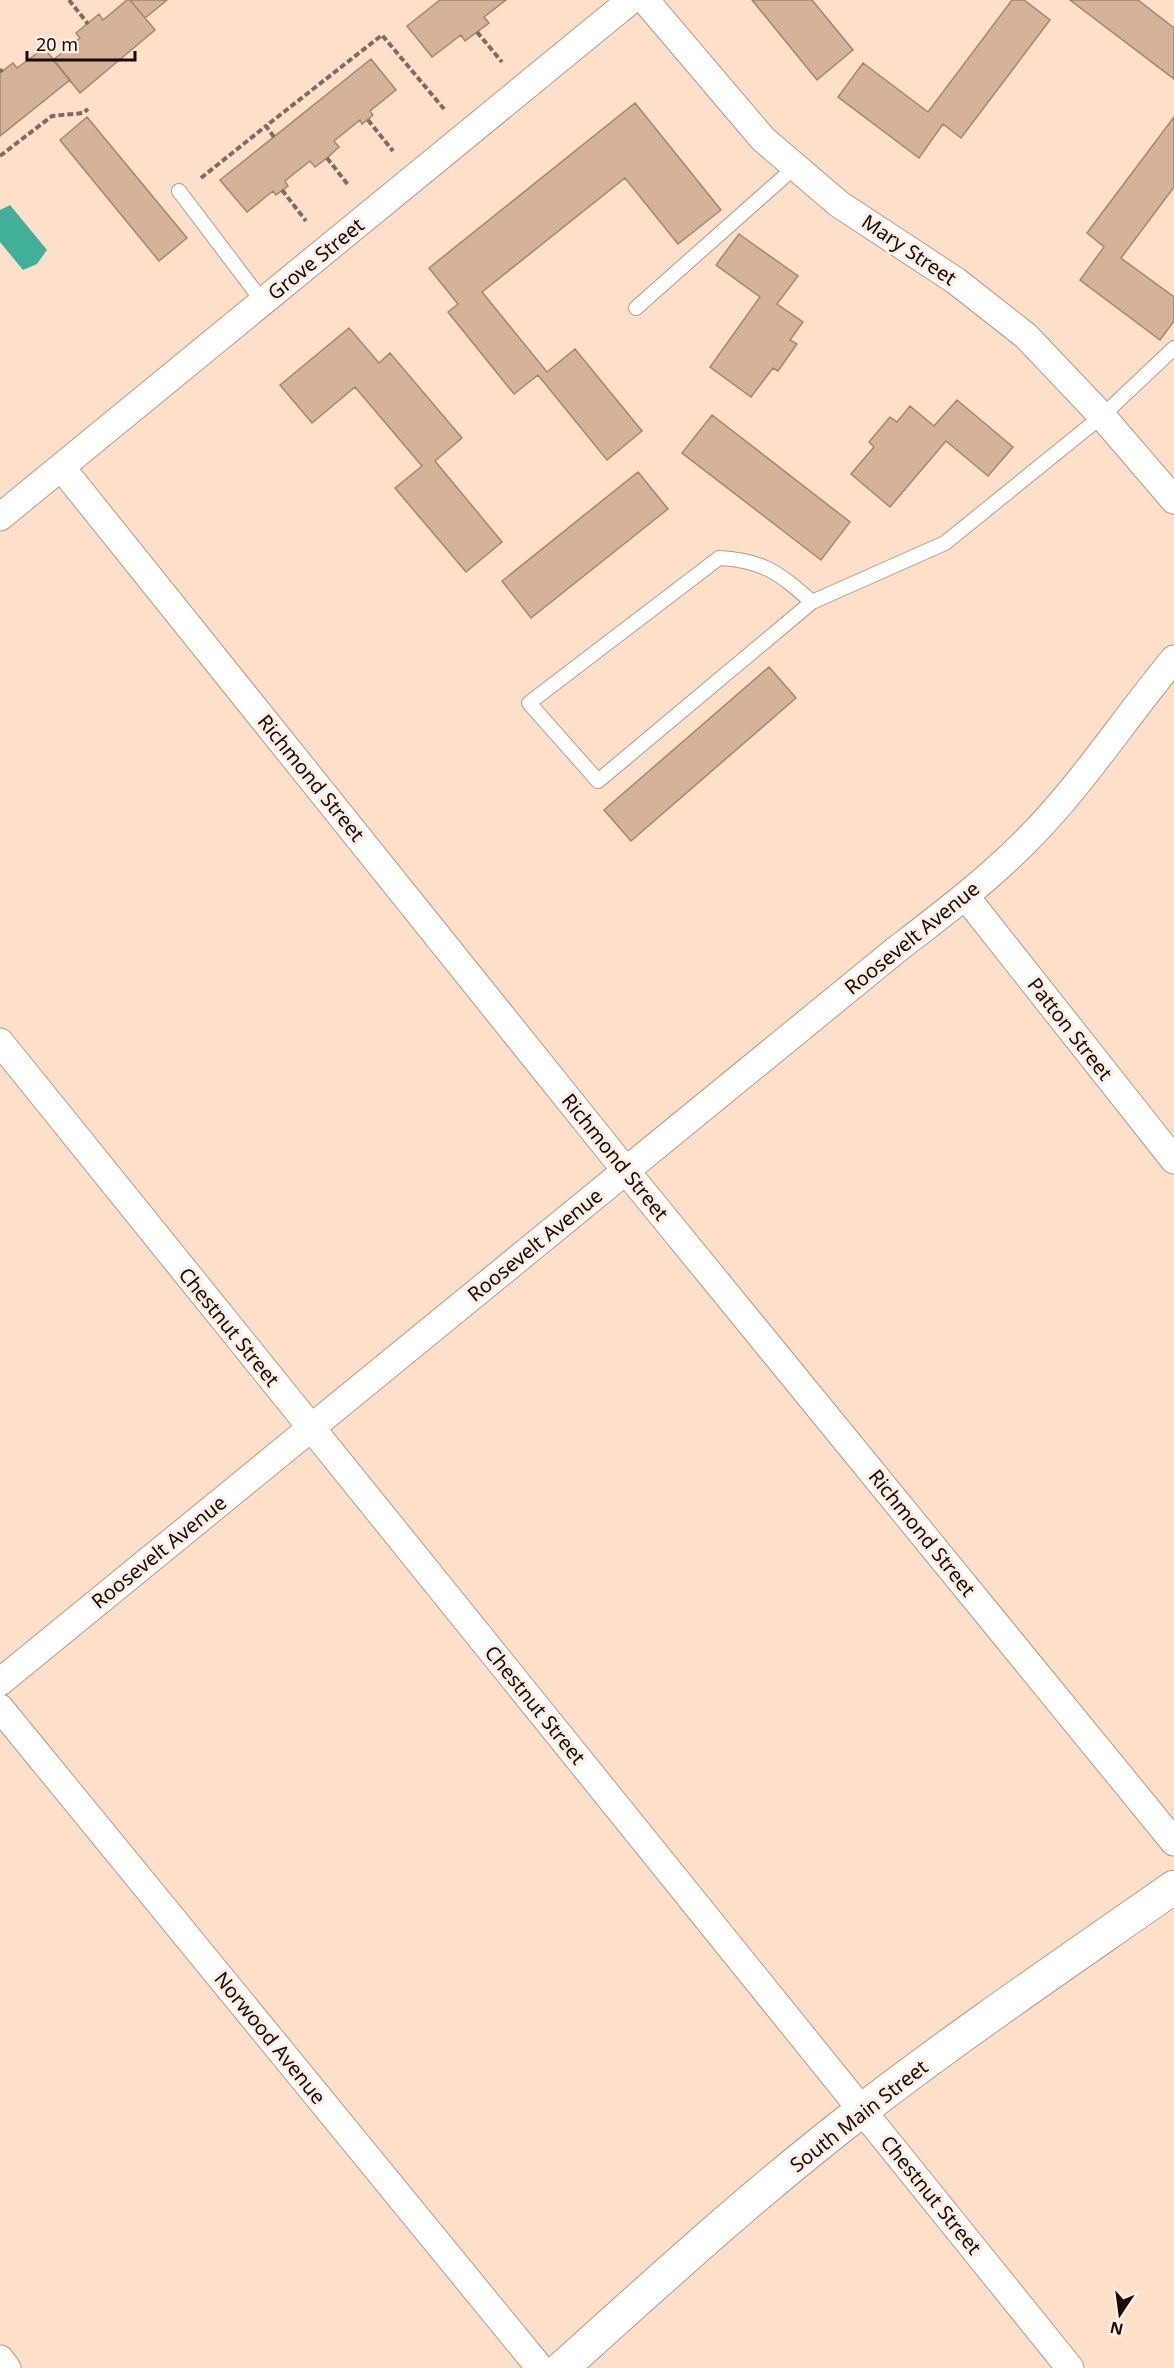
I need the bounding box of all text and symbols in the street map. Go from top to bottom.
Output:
scale bar [27,24,135,62]
text: 20 m [36,32,78,56]
street label: Mary Street [857,208,962,291]
street label: Grove Street [262,211,369,306]
street label: Richmond Street [252,709,371,847]
street label: Roosevelt Avenue [839,875,985,1000]
street label: Patton Street [1022,972,1119,1086]
street label: Richmond Street [556,1088,675,1226]
street label: Roosevelt Avenue [462,1182,608,1307]
street label: Chestnut Street [173,1261,286,1392]
street label: Richmond Street [863,1464,982,1602]
street label: Roosevelt Avenue [86,1489,232,1614]
street label: Chestnut Street [479,1639,592,1770]
street label: Norwood Avenue [209,1966,332,2110]
street label: South Main Street [784,2053,933,2178]
street label: Chestnut Street [875,2129,988,2260]
north arrow [1090,2284,1150,2344]
text: N [1108,2316,1125,2341]

